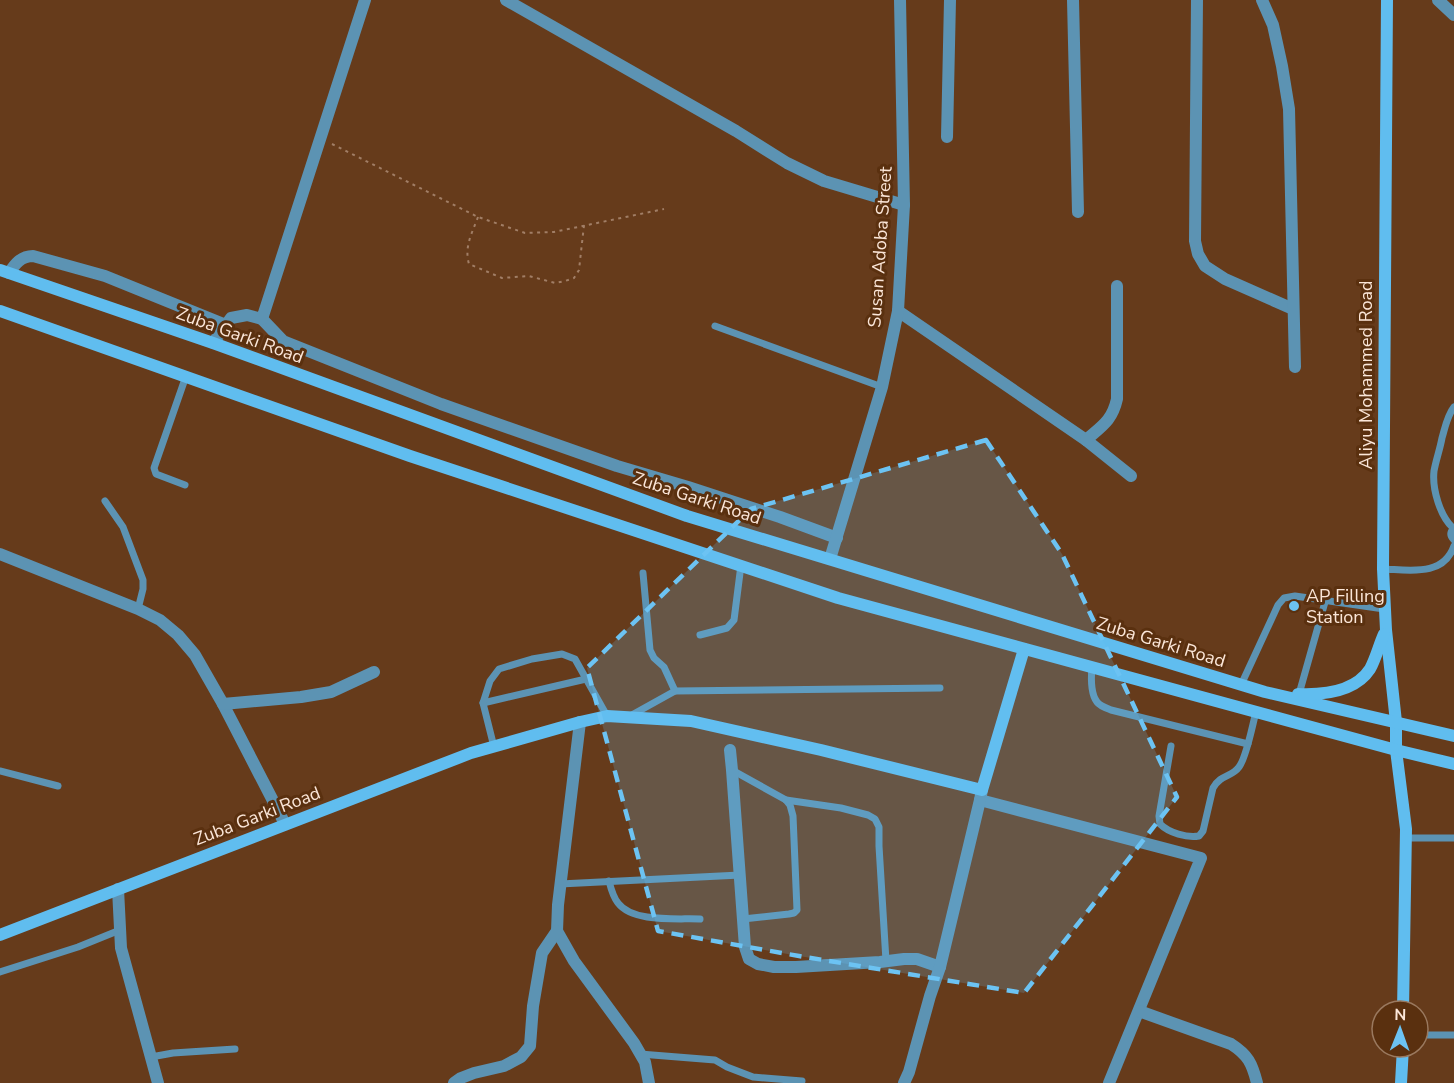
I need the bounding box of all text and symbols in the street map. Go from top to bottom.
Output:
street label: Susan Adoba Street [862,165,898,328]
street label: Aliyu Mohammed Road [1354,280,1378,470]
street label: Zuba Garki Road [173,301,307,369]
street label: Zuba Garki Road [630,466,764,530]
place label: AP Filling Station [1306,584,1385,629]
marker: AP Filling Station [1287,599,1301,613]
street label: Zuba Garki Road [1093,611,1229,673]
street label: Zuba Garki Road [190,781,324,851]
north arrow [1370,999,1430,1059]
text: N [1394,1004,1406,1026]

